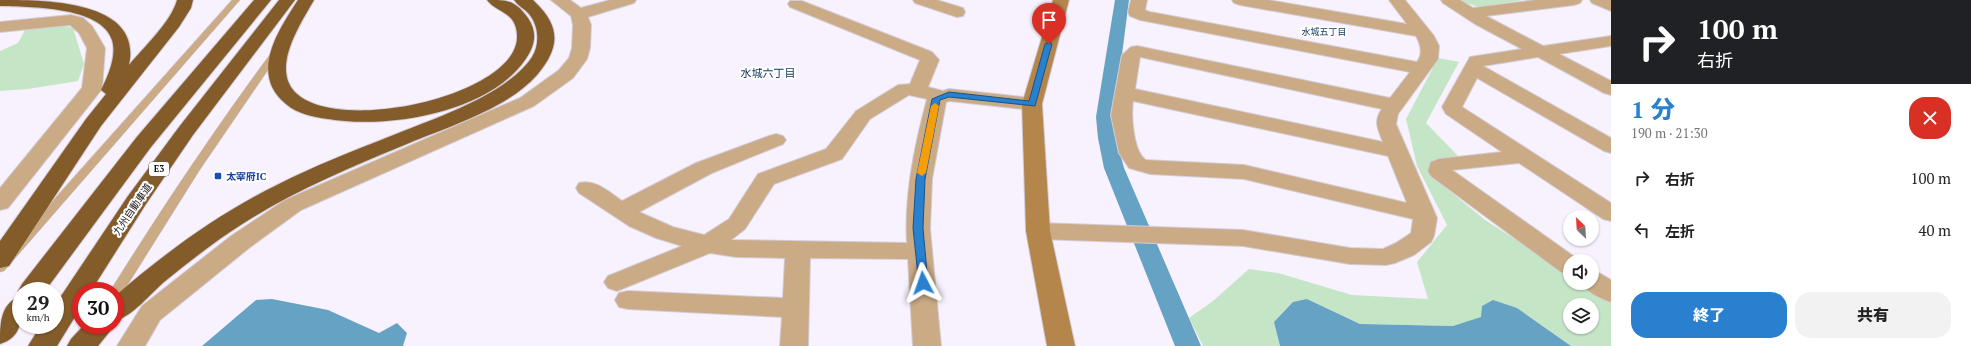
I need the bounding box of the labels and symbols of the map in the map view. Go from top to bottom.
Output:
pin [1032,3,1066,44]
district label: 水城五丁目 [1301,26,1347,38]
district label: 水城六丁目 [741,66,796,80]
road number: E3 [149,162,169,176]
place label: 太宰府IC [226,170,266,183]
marker: 太宰府IC [213,171,223,181]
street label: 九州自動車道 [110,181,155,238]
north arrow [1563,210,1599,246]
position arrow [902,262,944,304]
speed limit sign: 30 [72,282,124,334]

